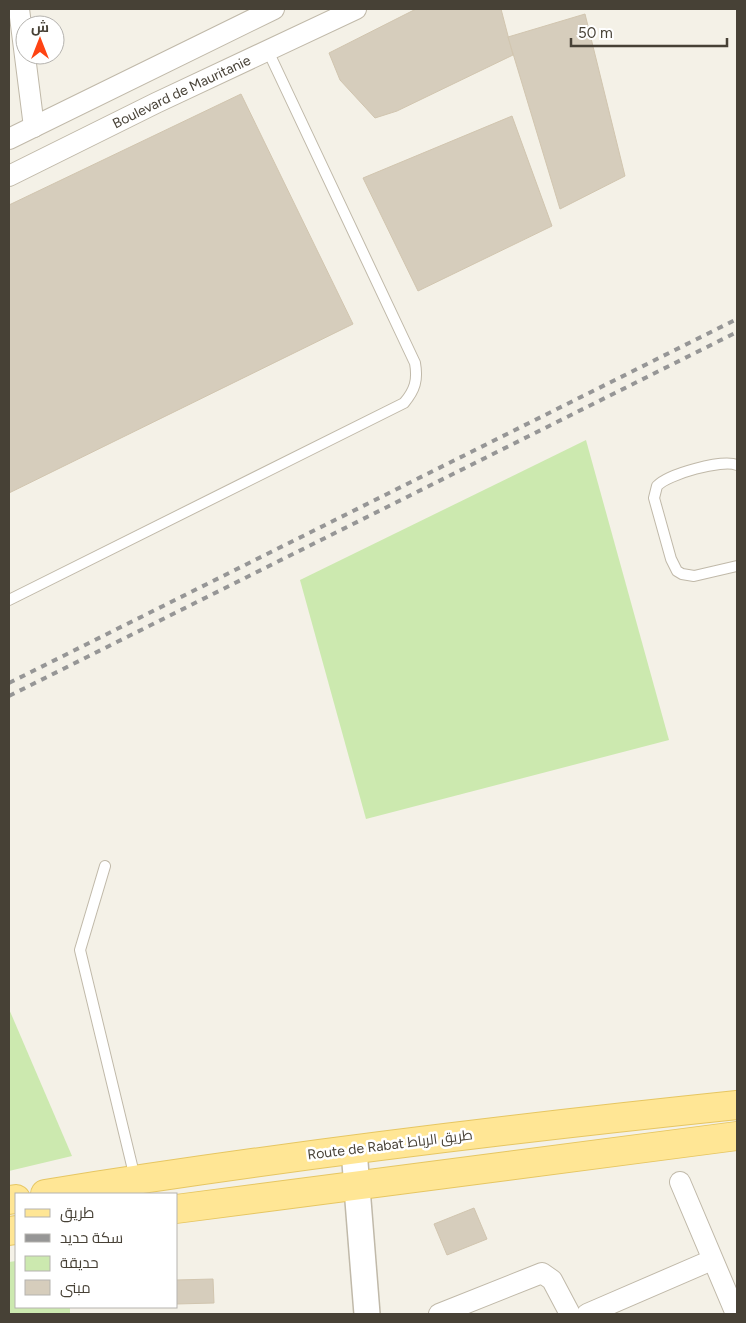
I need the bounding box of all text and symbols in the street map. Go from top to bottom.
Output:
north arrow [15,15,65,65]
scale bar [571,15,727,47]
text: ش [31,19,49,36]
text: 50 m [578,24,613,42]
street label: Boulevard de Mauritanie [110,51,253,132]
street label: Route de Rabat طريق الرباط [306,1126,474,1164]
legend [15,1193,178,1308]
text: طريق [60,1204,94,1223]
text: سكة حديد [60,1229,123,1247]
text: حديقة [60,1254,99,1272]
text: مبنى [60,1279,91,1298]

